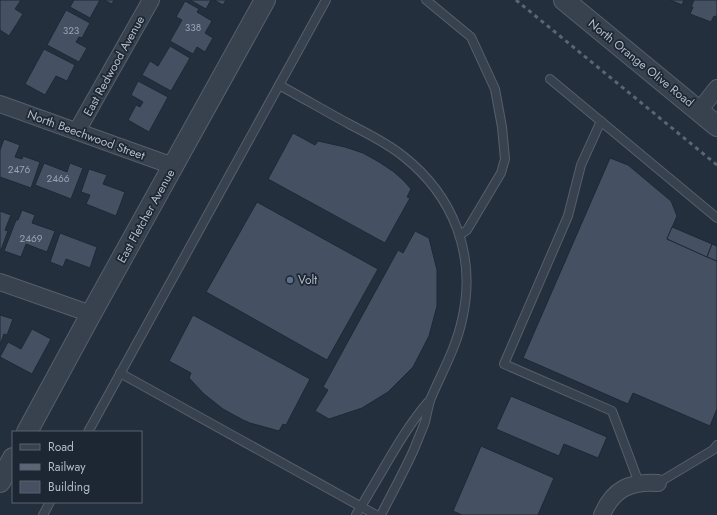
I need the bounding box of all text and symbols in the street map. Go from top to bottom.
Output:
street label: East Redwood Avenue [79,13,149,119]
street label: North Orange Olive Road [584,15,698,111]
house number: 338 [185,20,201,35]
house number: 323 [63,23,80,38]
street label: North Beechwood Street [25,105,147,165]
house number: 2476 [8,162,31,177]
street label: East Fletcher Avenue [113,166,179,266]
house number: 2466 [46,171,70,186]
house number: 2469 [19,231,43,246]
place label: Volt [298,271,317,289]
marker: Volt [285,275,295,285]
legend [12,431,142,503]
text: Road [48,438,74,456]
text: Railway [48,458,86,476]
text: Building [48,478,90,496]

